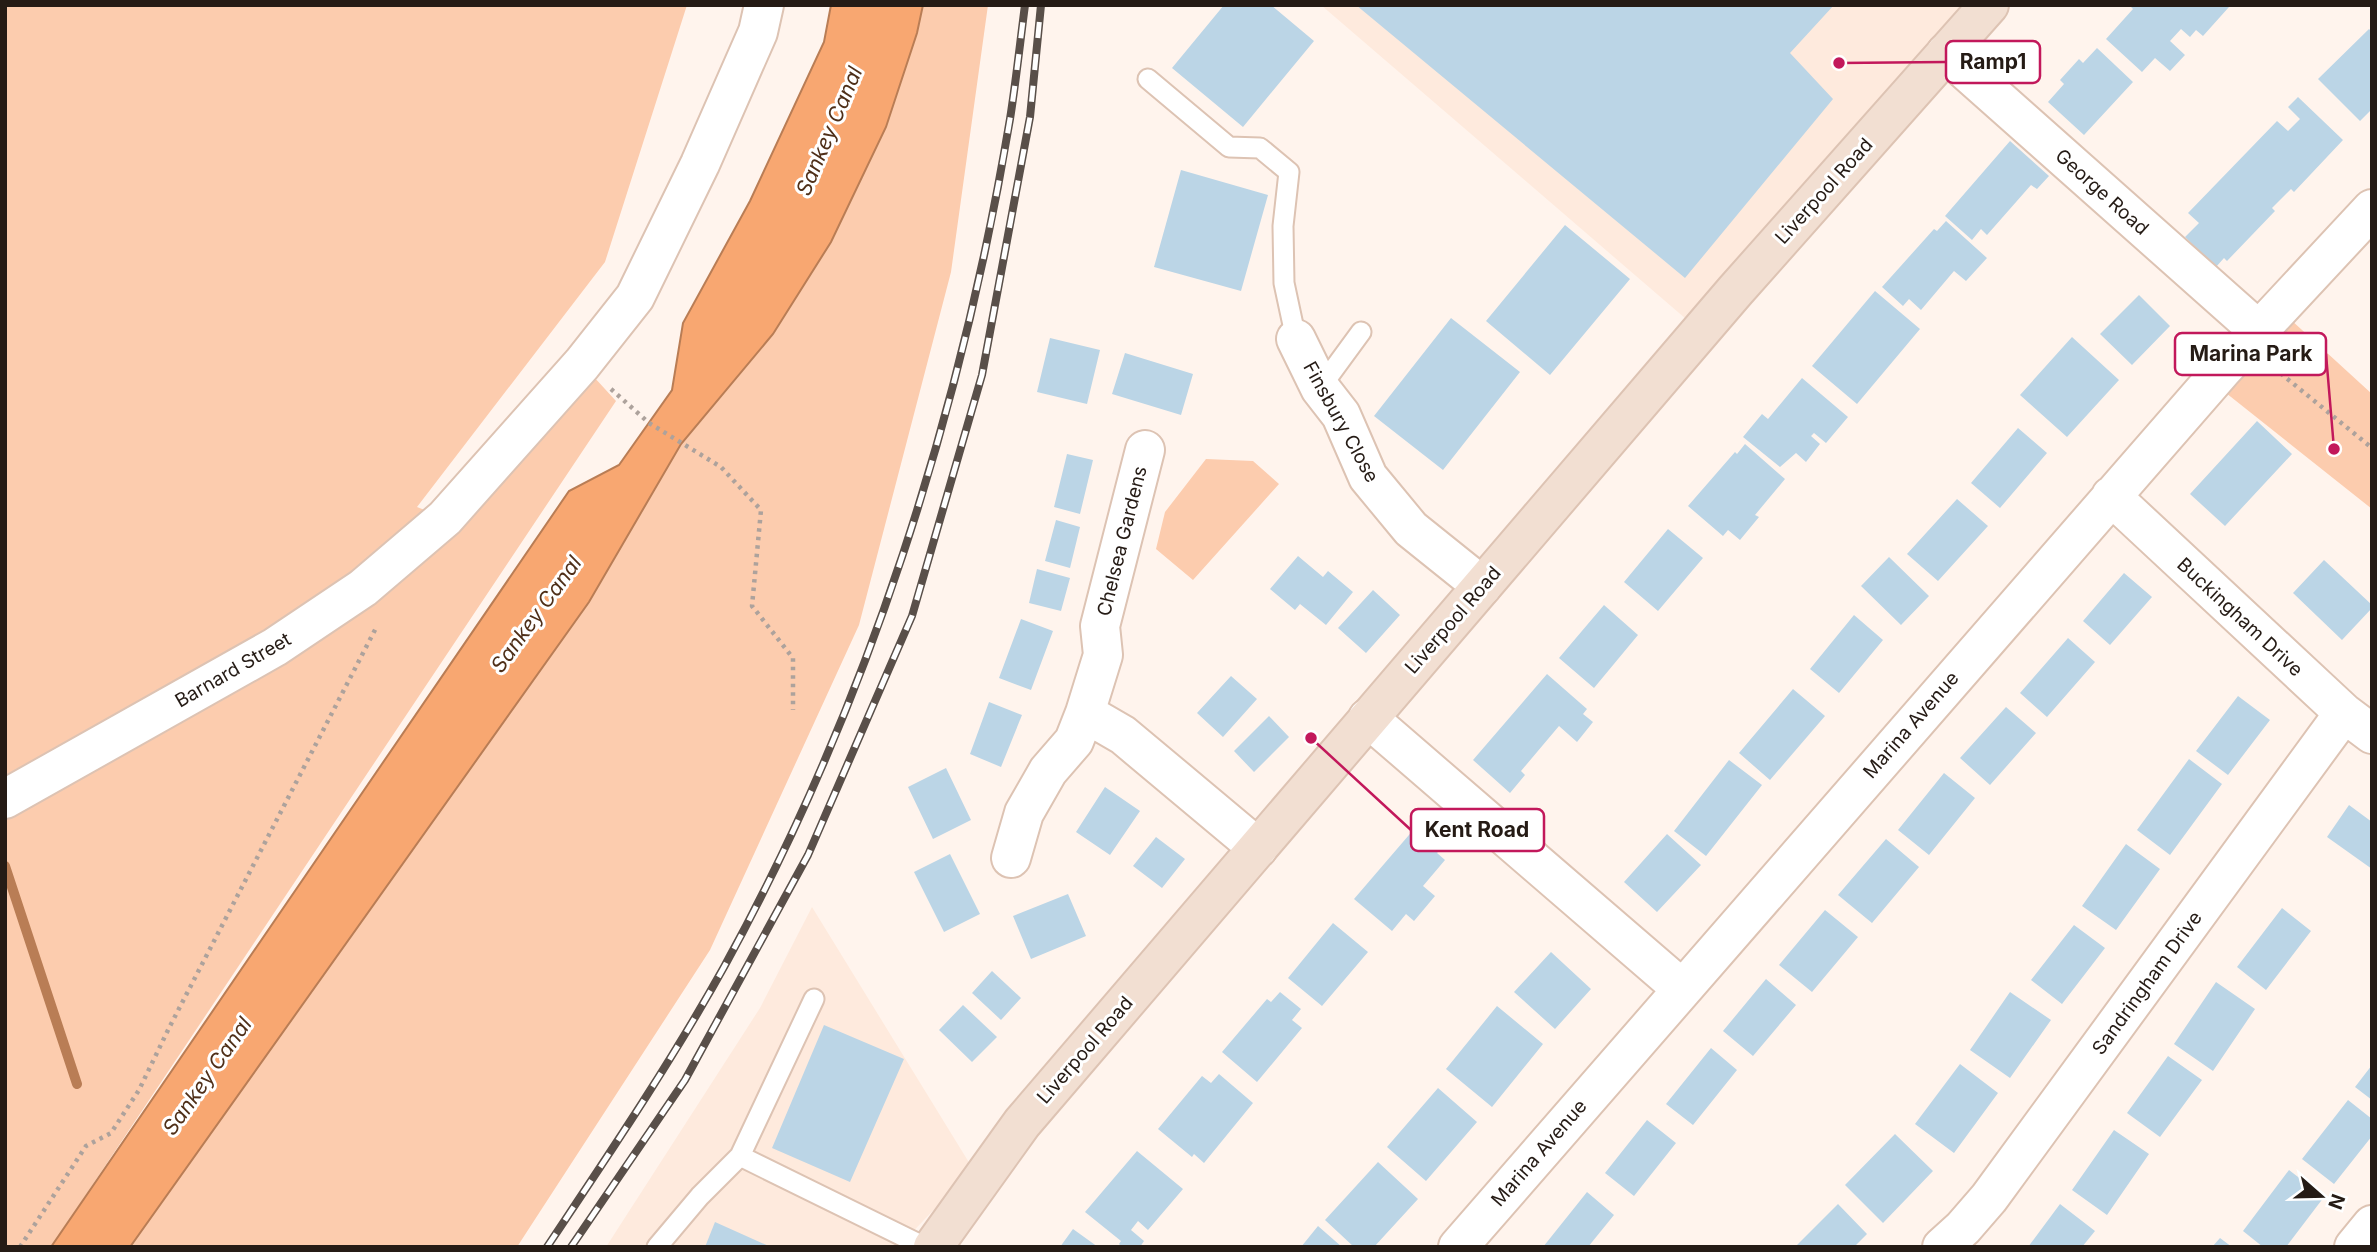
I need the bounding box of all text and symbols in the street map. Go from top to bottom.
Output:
callout: Ramp1 [1946,41,2040,83]
text: Ramp1 [1960,49,2026,74]
water label: Sankey Canal [791,62,868,199]
street label: Liverpool Road [1770,133,1878,249]
street label: George Road [2051,144,2153,240]
callout: Marina Park [2175,333,2326,375]
text: Marina Park [2190,341,2313,366]
street label: Finsbury Close [1298,358,1384,486]
street label: Chelsea Gardens [1092,464,1152,618]
water label: Sankey Canal [485,550,587,677]
street label: Buckingham Drive [2172,553,2308,681]
street label: Liverpool Road [1400,562,1506,678]
street label: Barnard Street [171,628,295,712]
street label: Marina Avenue [1858,667,1964,783]
callout: Kent Road [1411,809,1544,851]
text: Kent Road [1425,817,1529,842]
street label: Sandringham Drive [2087,907,2207,1059]
street label: Liverpool Road [1032,992,1138,1108]
water label: Sankey Canal [157,1012,257,1140]
street label: Marina Avenue [1486,1095,1592,1211]
north arrow [2286,1161,2356,1231]
text: N [2323,1191,2350,1212]

